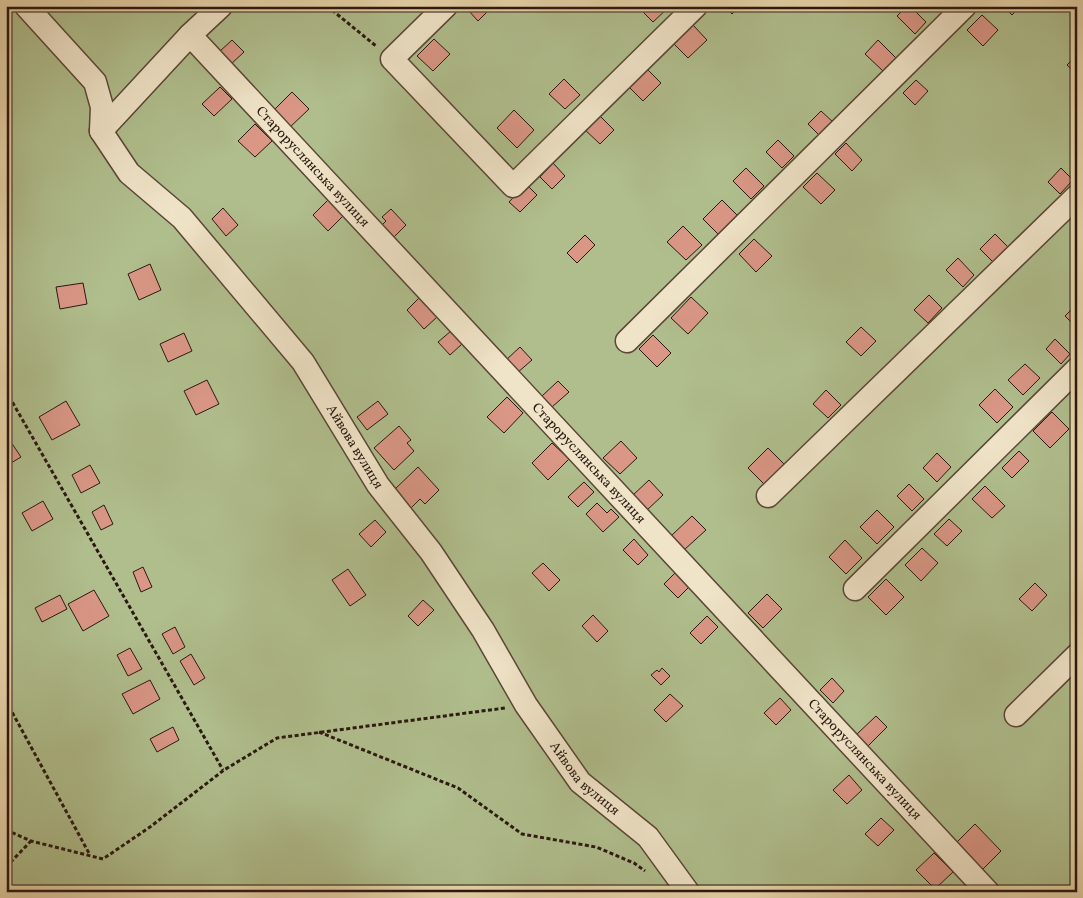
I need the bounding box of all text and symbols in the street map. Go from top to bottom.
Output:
street label: Староруслянська вулиця [252,102,374,231]
street label: Староруслянська вулиця [528,398,650,528]
street label: Айвова вулиця [322,401,388,493]
street label: Староруслянська вулиця [804,695,926,824]
street label: Айвова вулиця [545,738,624,820]

